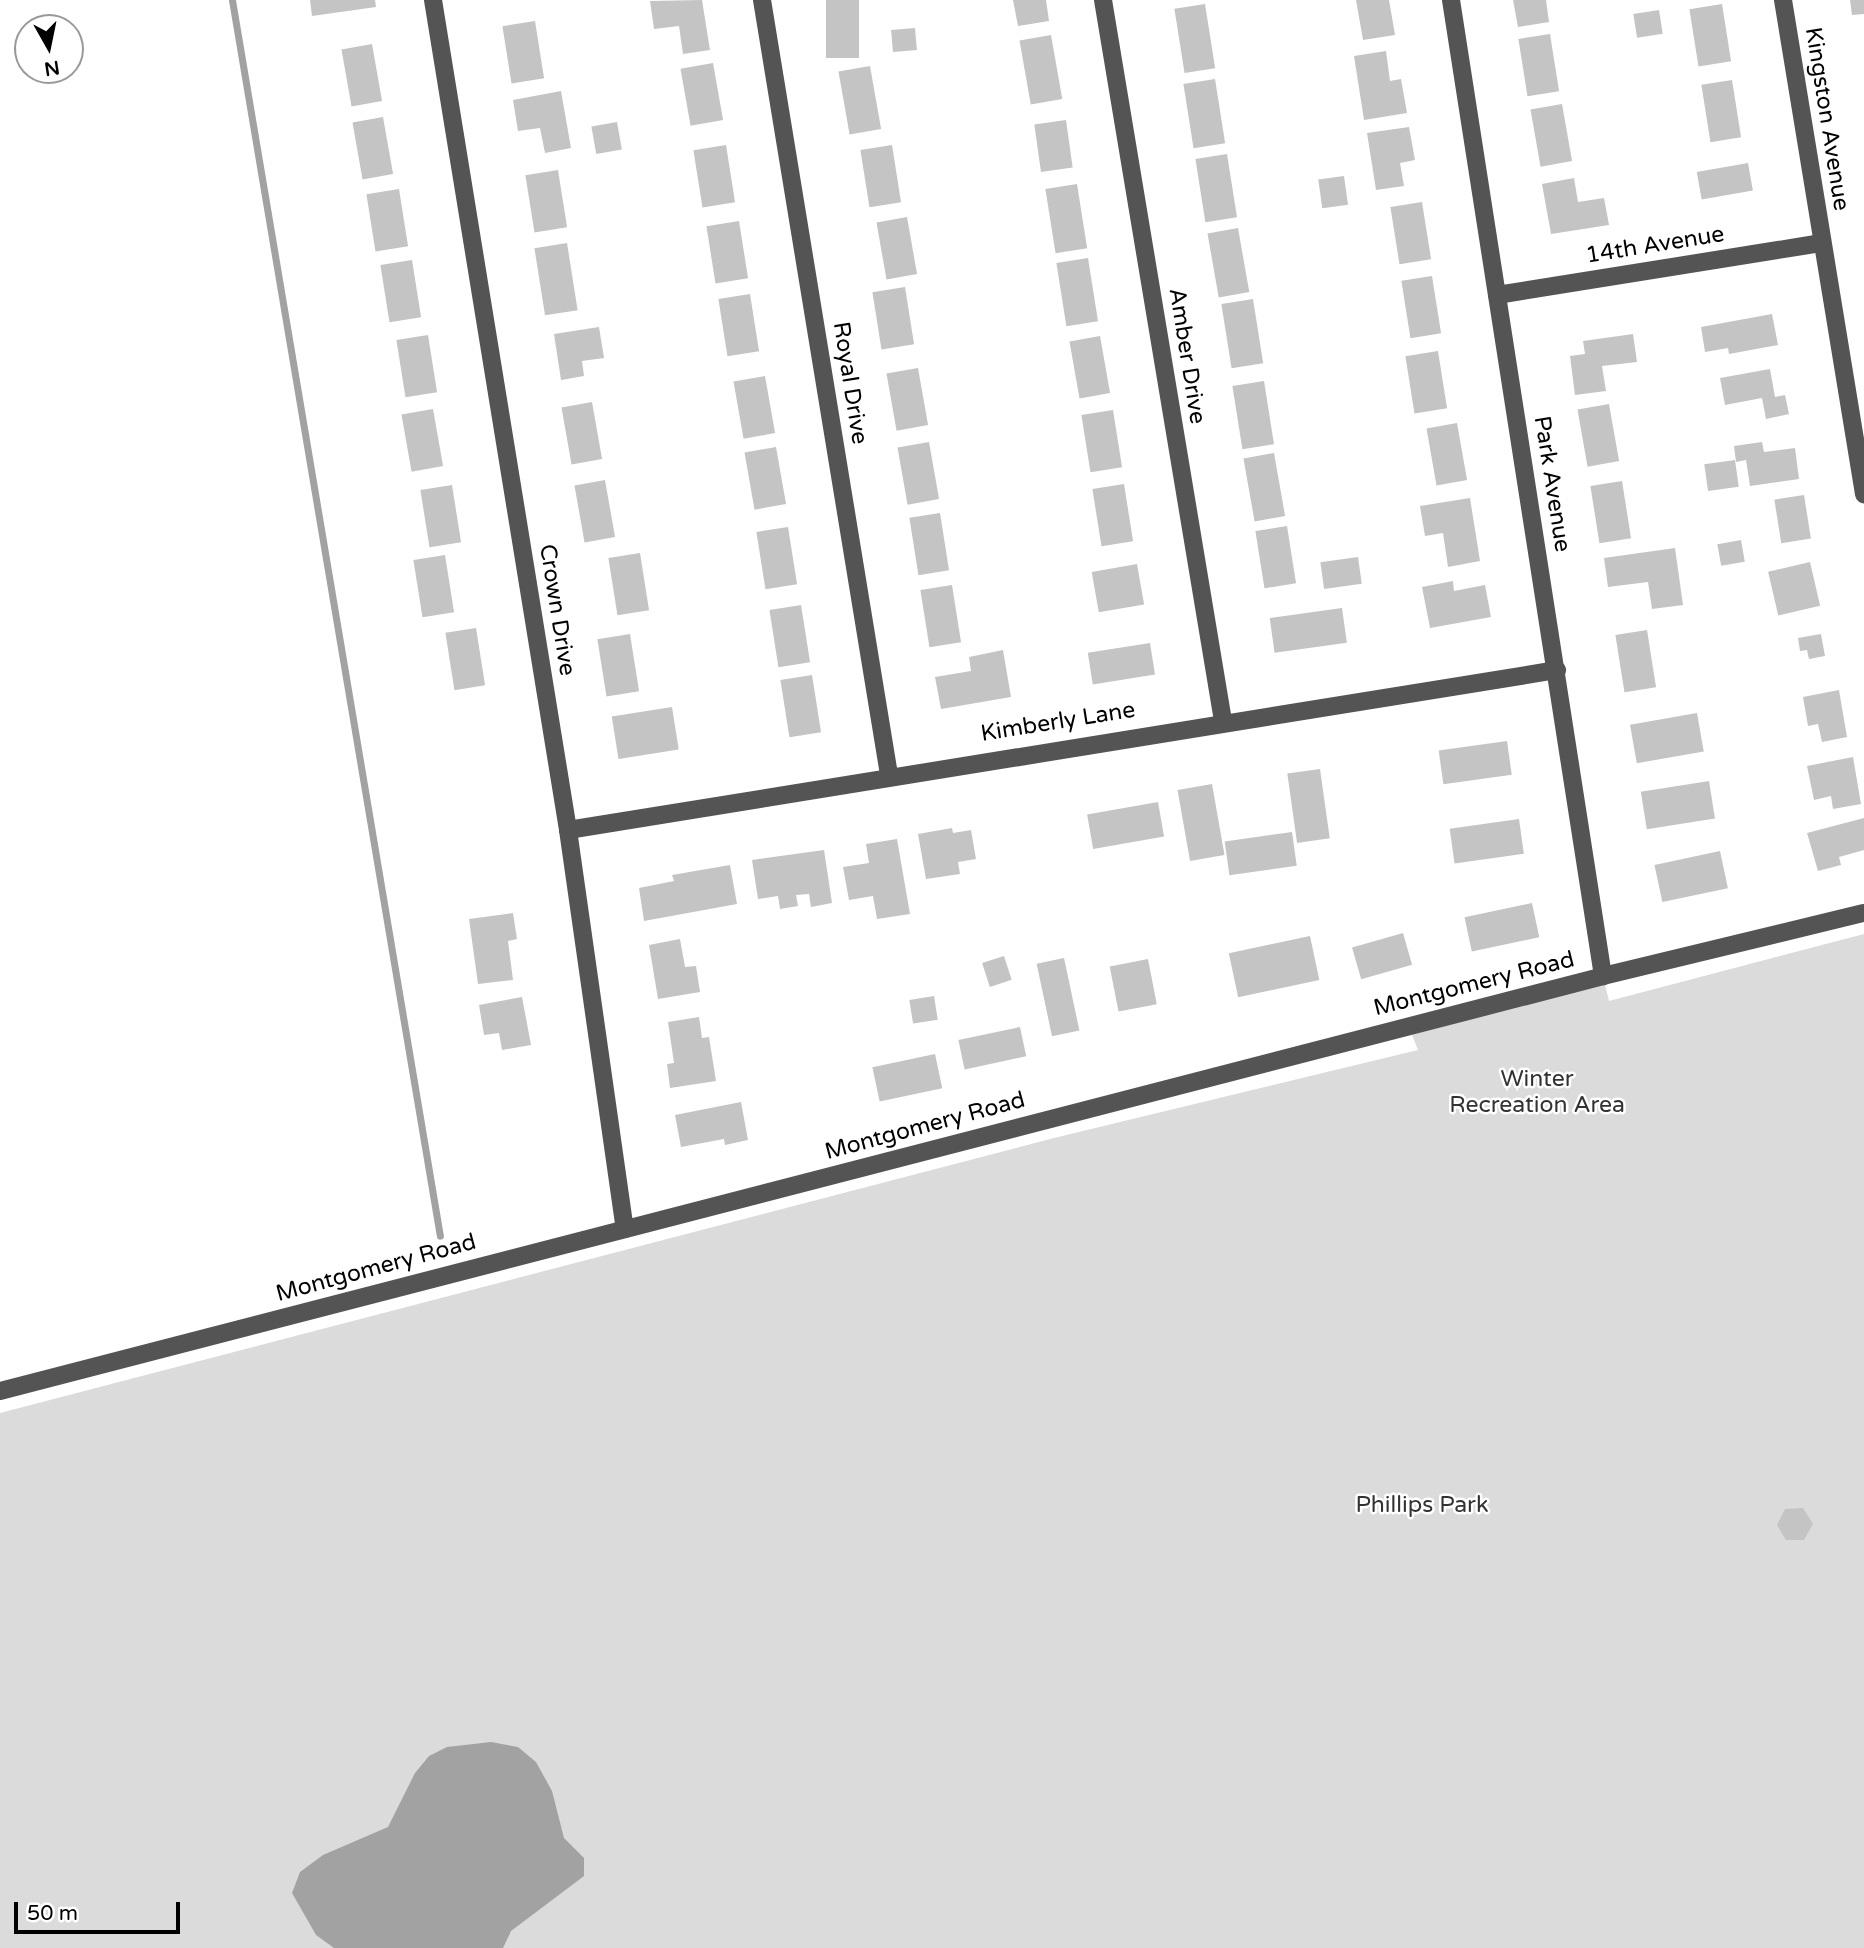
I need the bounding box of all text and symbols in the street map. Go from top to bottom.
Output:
north arrow [14,14,84,84]
street label: Kingston Avenue [1799,25,1855,213]
text: N [43,56,61,80]
street label: 14th Avenue [1584,220,1726,270]
street label: Amber Drive [1163,286,1211,426]
street label: Royal Drive [827,320,873,446]
street label: Park Avenue [1528,414,1576,554]
street label: Crown Drive [533,542,581,678]
street label: Kimberly Lane [979,696,1137,748]
street label: Montgomery Road [1371,946,1577,1022]
park label: Winter Recreation Area [1449,1065,1625,1119]
street label: Montgomery Road [822,1086,1028,1166]
street label: Montgomery Road [273,1228,479,1308]
park label: Phillips Park [1356,1491,1488,1519]
scale bar [18,1888,184,1932]
text: 50 m [27,1901,78,1926]

